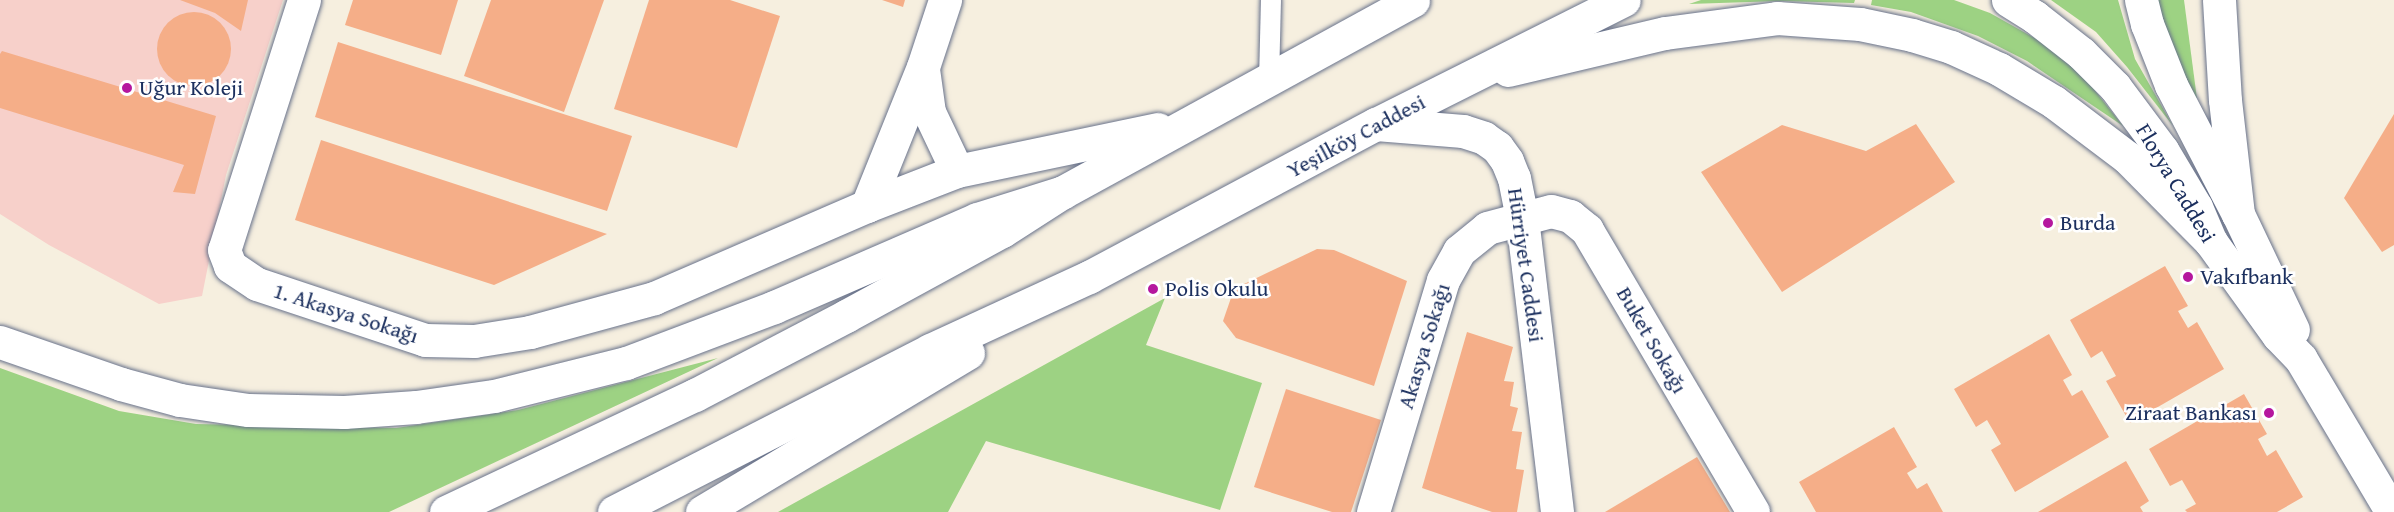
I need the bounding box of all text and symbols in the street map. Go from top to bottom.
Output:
place label: Uğur Koleji [139,75,243,101]
marker: Uğur Koleji [120,81,134,95]
street label: Yeşilköy Caddesi [1282,89,1430,183]
street label: Florya Caddesi [2130,119,2222,247]
street label: Hürriyet Caddesi [1502,186,1550,344]
place label: Burda [2060,210,2115,236]
marker: Burda [2041,216,2055,230]
place label: Vakıfbank [2200,264,2293,290]
marker: Vakıfbank [2181,270,2195,284]
place label: Polis Okulu [1165,276,1269,302]
street label: 1. Akasya Sokağı [270,277,422,349]
street label: Akasya Sokağı [1392,280,1456,412]
marker: Polis Okulu [1146,282,1160,296]
street label: Buket Sokağı [1611,282,1693,398]
place label: Ziraat Bankası [2125,400,2257,426]
marker: Ziraat Bankası [2262,406,2276,420]

